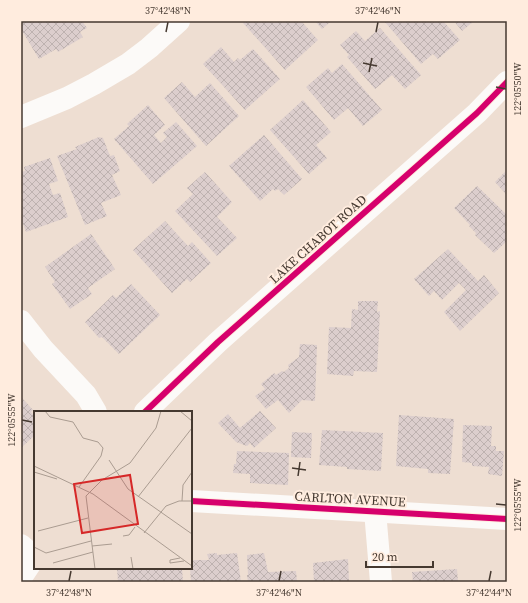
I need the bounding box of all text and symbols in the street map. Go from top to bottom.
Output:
text: 37°42'48"N [145,4,191,17]
text: 37°42'46"N [355,4,401,17]
text: 122°05'50"W [511,62,524,116]
street label: LAKE CHABOT ROAD [266,191,370,287]
text: 122°05'55"W [5,393,18,447]
inset map [34,411,192,569]
text: 122°05'55"W [511,478,524,532]
street label: CARLTON AVENUE [294,488,406,510]
scale bar [366,543,433,569]
text: 20 m [372,549,398,565]
text: 37°42'48"N [46,586,92,599]
text: 37°42'46"N [256,586,302,599]
text: 37°42'44"N [466,586,512,599]

